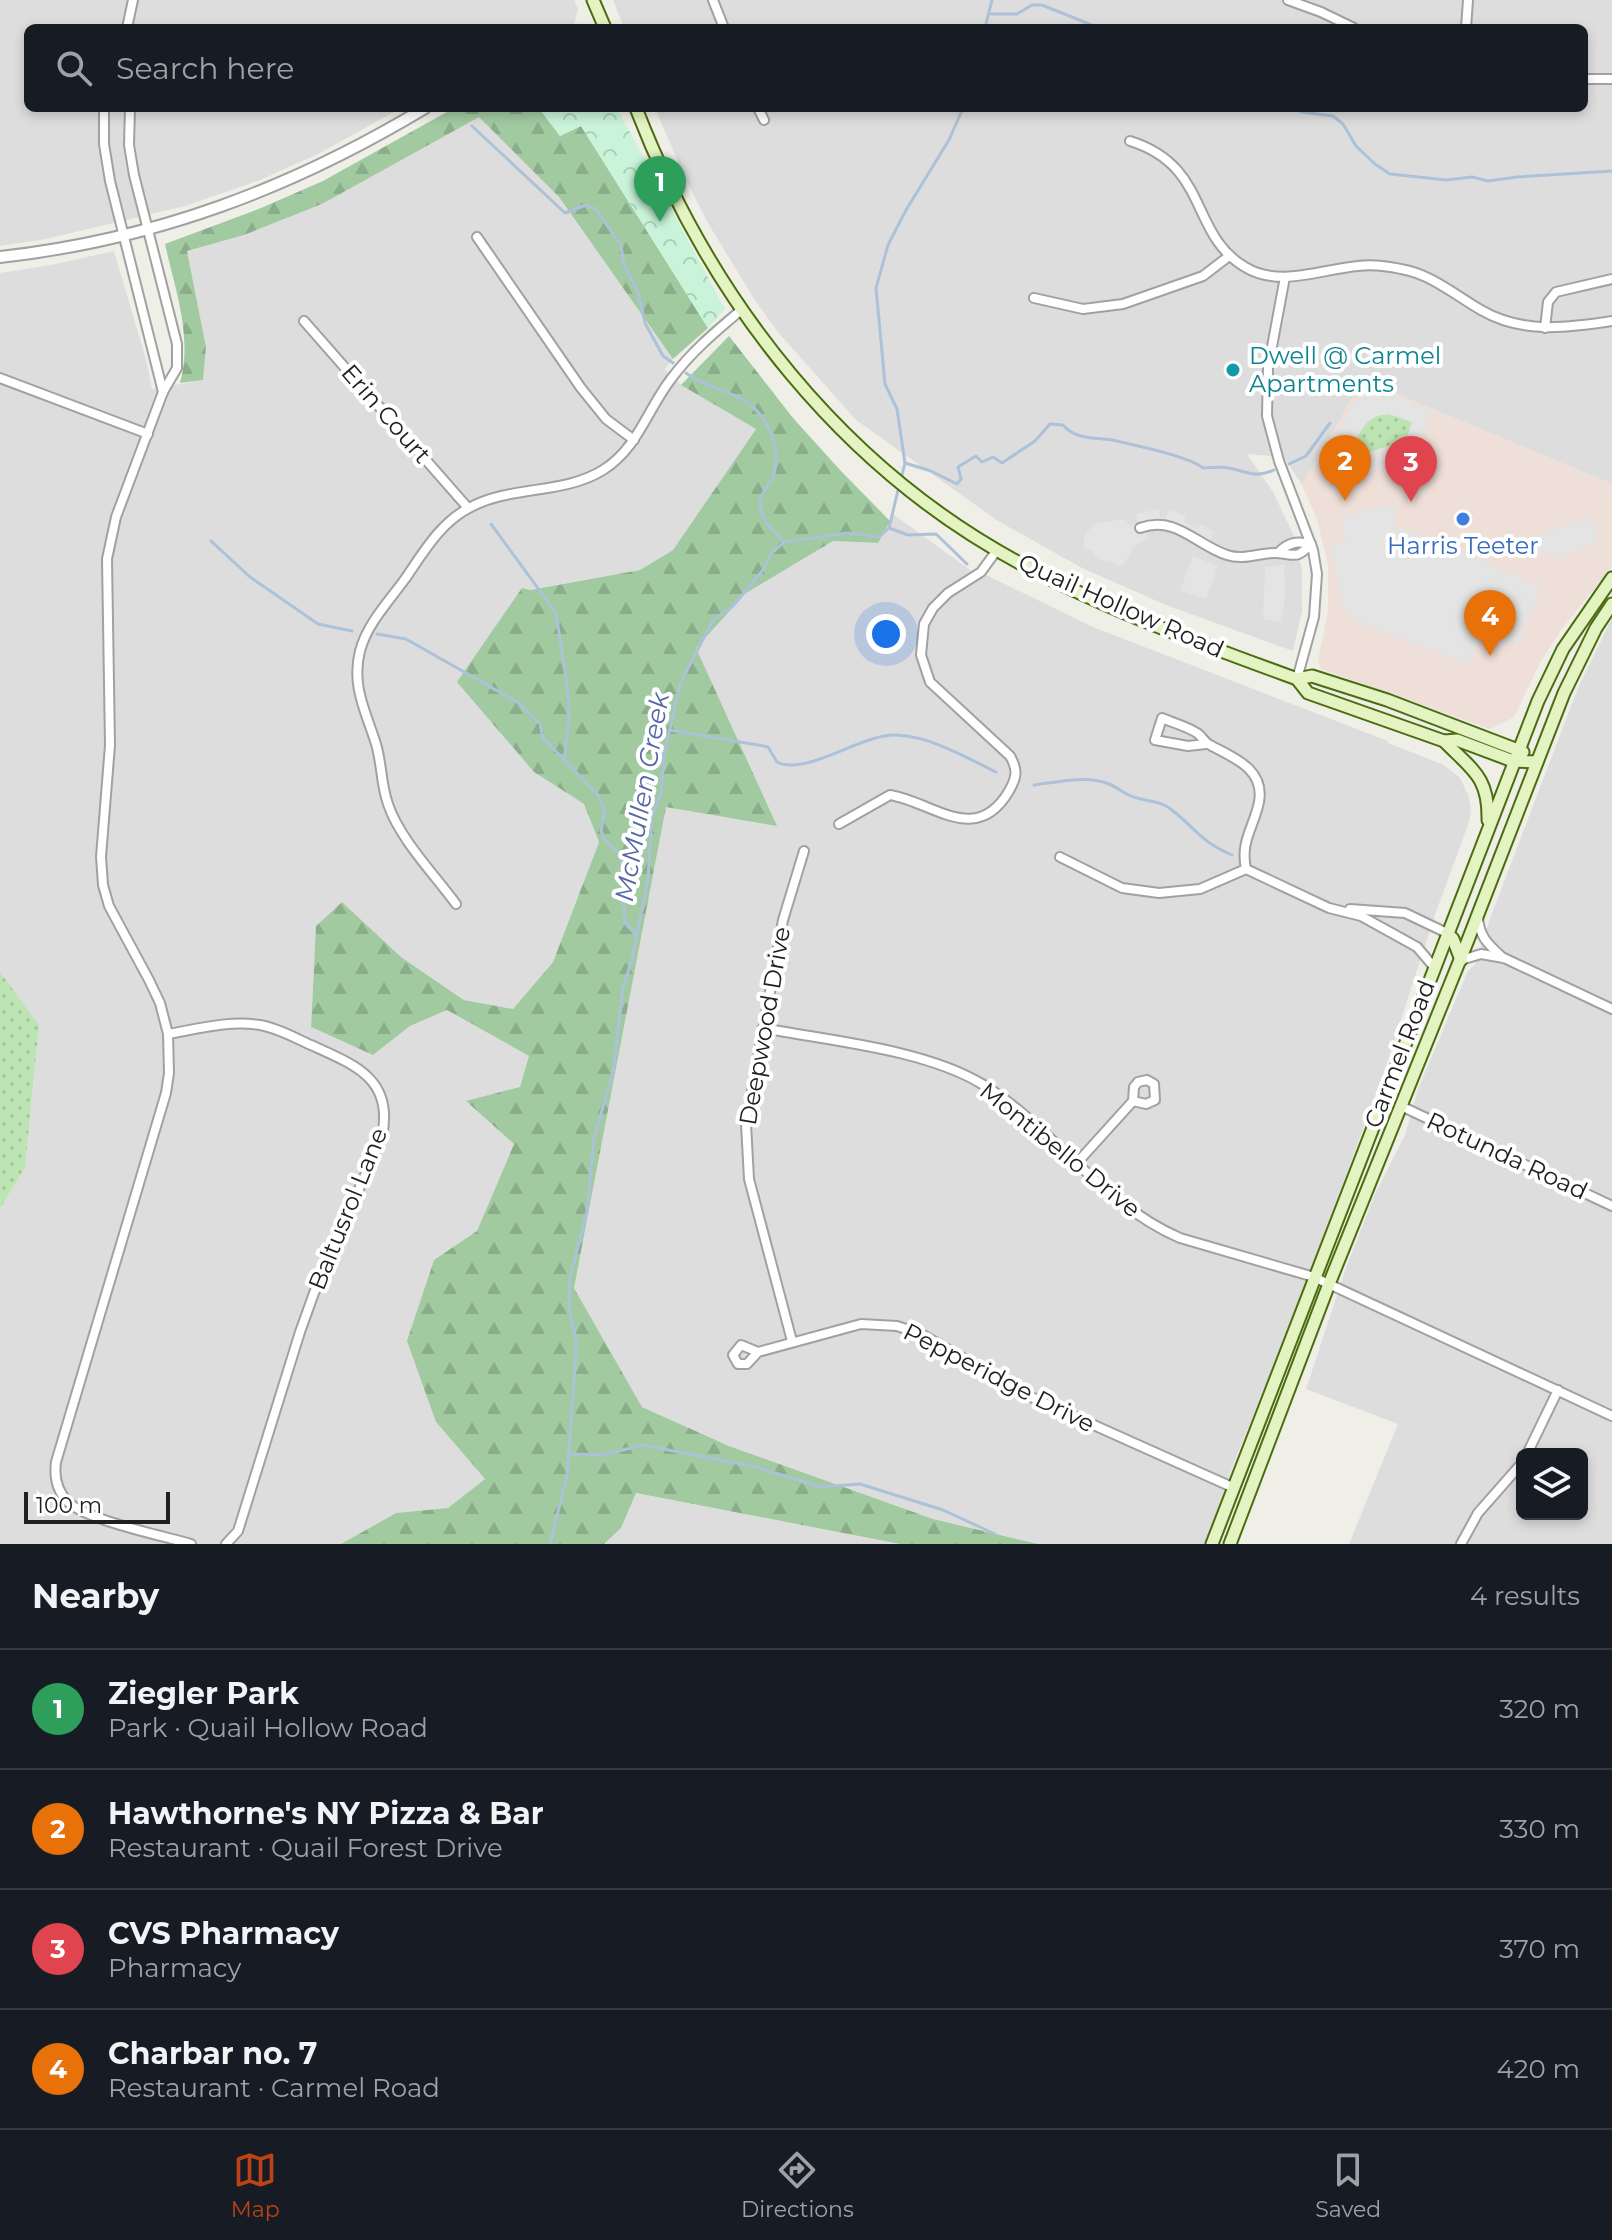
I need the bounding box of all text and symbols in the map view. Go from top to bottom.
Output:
search box [24,24,1588,112]
icon: search [52,46,96,90]
text: Search here [116,50,294,87]
pin: 1 [634,156,686,222]
place label: Dwell @ Carmel Apartments [1249,341,1441,398]
street label: Erin Court [335,358,437,469]
marker: Dwell @ Carmel Apartments [1224,361,1242,379]
pin: 2 [1319,435,1371,501]
pin: 3 [1385,436,1437,502]
marker: Harris Teeter [1454,510,1472,528]
place label: Harris Teeter [1387,531,1539,560]
street label: Quail Hollow Road [1014,547,1228,664]
pin: 4 [1464,590,1516,656]
your location [866,614,906,654]
water label: McMullen Creek [608,689,676,904]
street label: Deepwood Drive [733,924,796,1127]
street label: Carmel Road [1358,976,1441,1132]
street label: Montibello Drive [974,1076,1146,1223]
street label: Rotunda Road [1422,1106,1592,1205]
street label: Baltusrol Lane [302,1124,393,1294]
street label: Pepperidge Drive [899,1317,1100,1438]
map controls [1516,1448,1588,1520]
button: layers [1516,1448,1588,1520]
scale bar [24,1488,170,1524]
text: 100 m [36,1492,102,1519]
text: Nearby [32,1575,159,1617]
text: 4 results [1470,1580,1580,1612]
text: Ziegler Park [108,1675,299,1712]
text: 1 [53,1693,63,1725]
text: 320 m [1499,1693,1580,1725]
text: Park · Quail Hollow Road [108,1712,428,1744]
text: Hawthorne's NY Pizza & Bar [108,1795,544,1832]
text: 2 [50,1813,66,1845]
text: 330 m [1499,1813,1580,1845]
text: Restaurant · Quail Forest Drive [108,1832,503,1864]
text: CVS Pharmacy [108,1915,339,1952]
text: 3 [50,1933,66,1965]
text: 370 m [1499,1933,1580,1965]
text: Pharmacy [108,1952,241,1984]
text: Charbar no. 7 [108,2035,317,2072]
text: 4 [49,2053,67,2085]
text: 420 m [1497,2053,1580,2085]
text: Restaurant · Carmel Road [108,2072,440,2104]
tab: Map [231,2148,280,2223]
tab: Directions [741,2148,854,2223]
tab: Saved [1315,2148,1381,2223]

